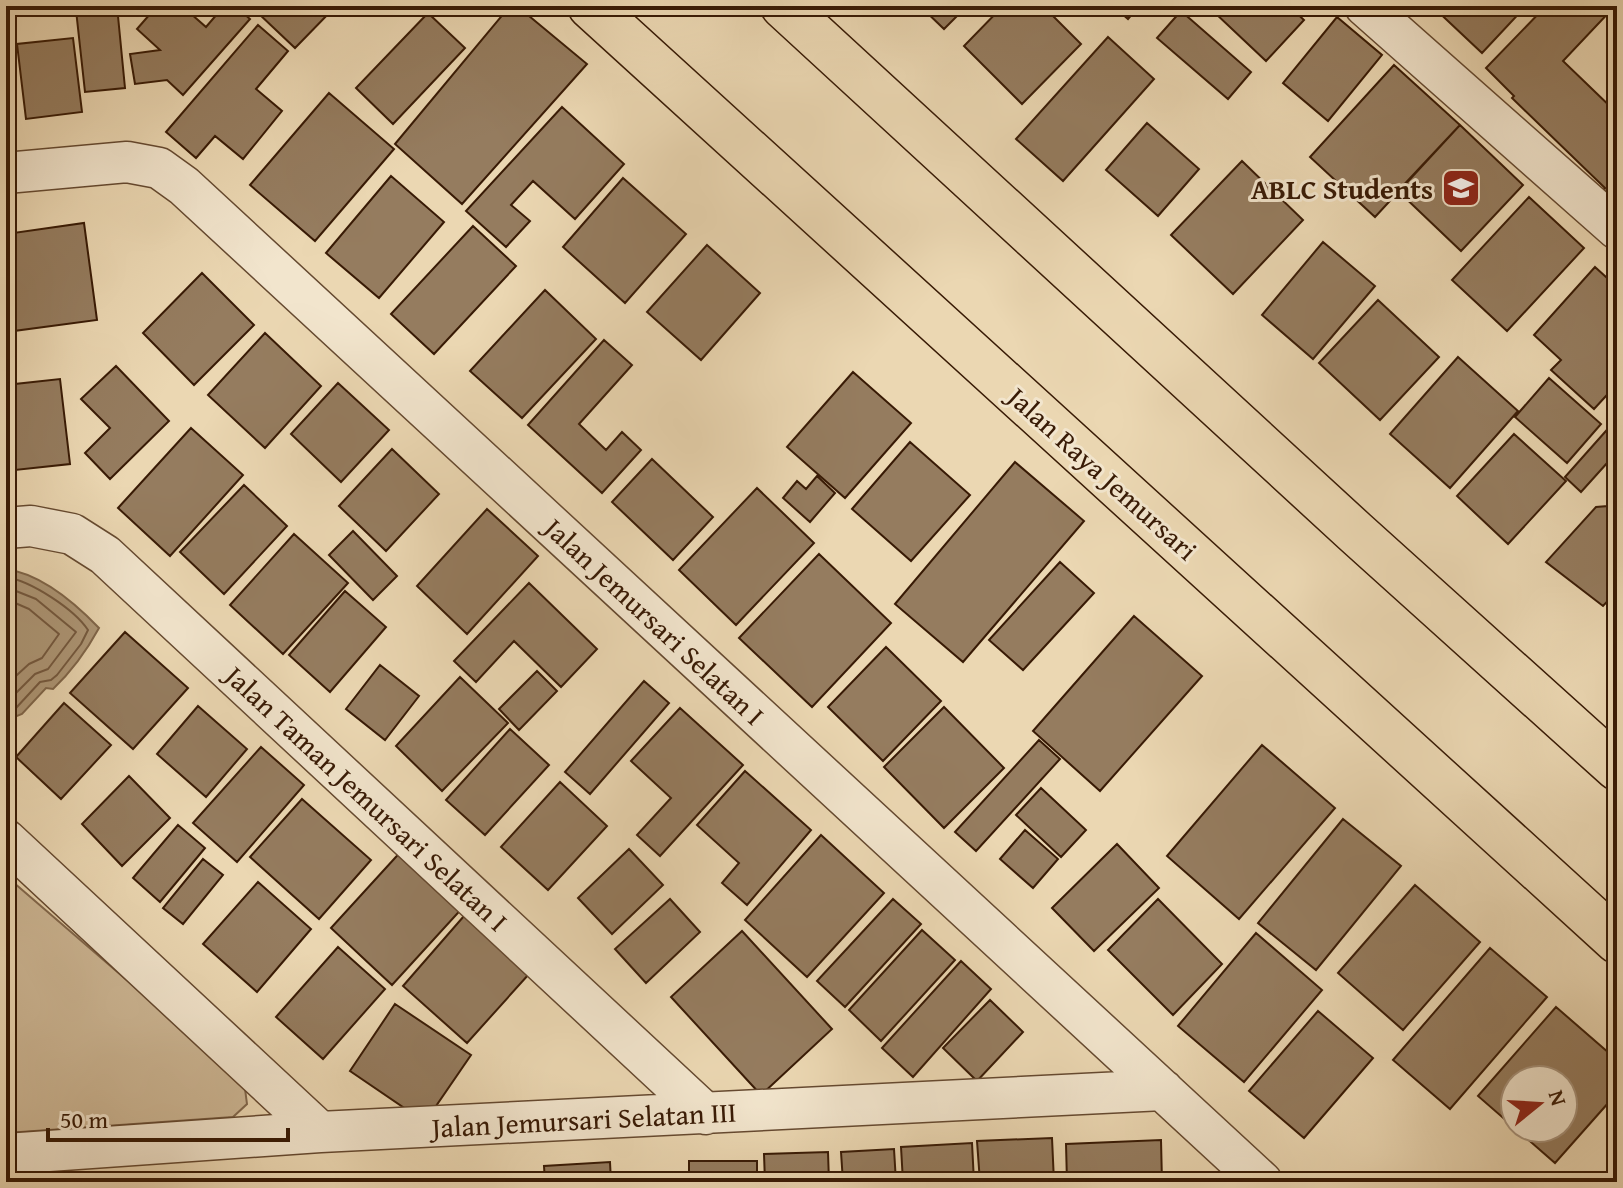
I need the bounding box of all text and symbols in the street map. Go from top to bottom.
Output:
school or university icon: ABLC Students [1440,167,1482,209]
place label: ABLC Students [1251,168,1433,209]
street label: Jalan Raya Jemursari [997,375,1207,569]
street label: Jalan Jemursari Selatan I [534,506,774,734]
street label: Jalan Taman Jemursari Selatan I [214,653,518,940]
north arrow [1499,1064,1579,1144]
text: N [1541,1086,1576,1110]
street label: Jalan Jemursari Selatan III [428,1091,737,1148]
scale bar [48,1092,288,1142]
text: 50 m [60,1102,108,1137]

